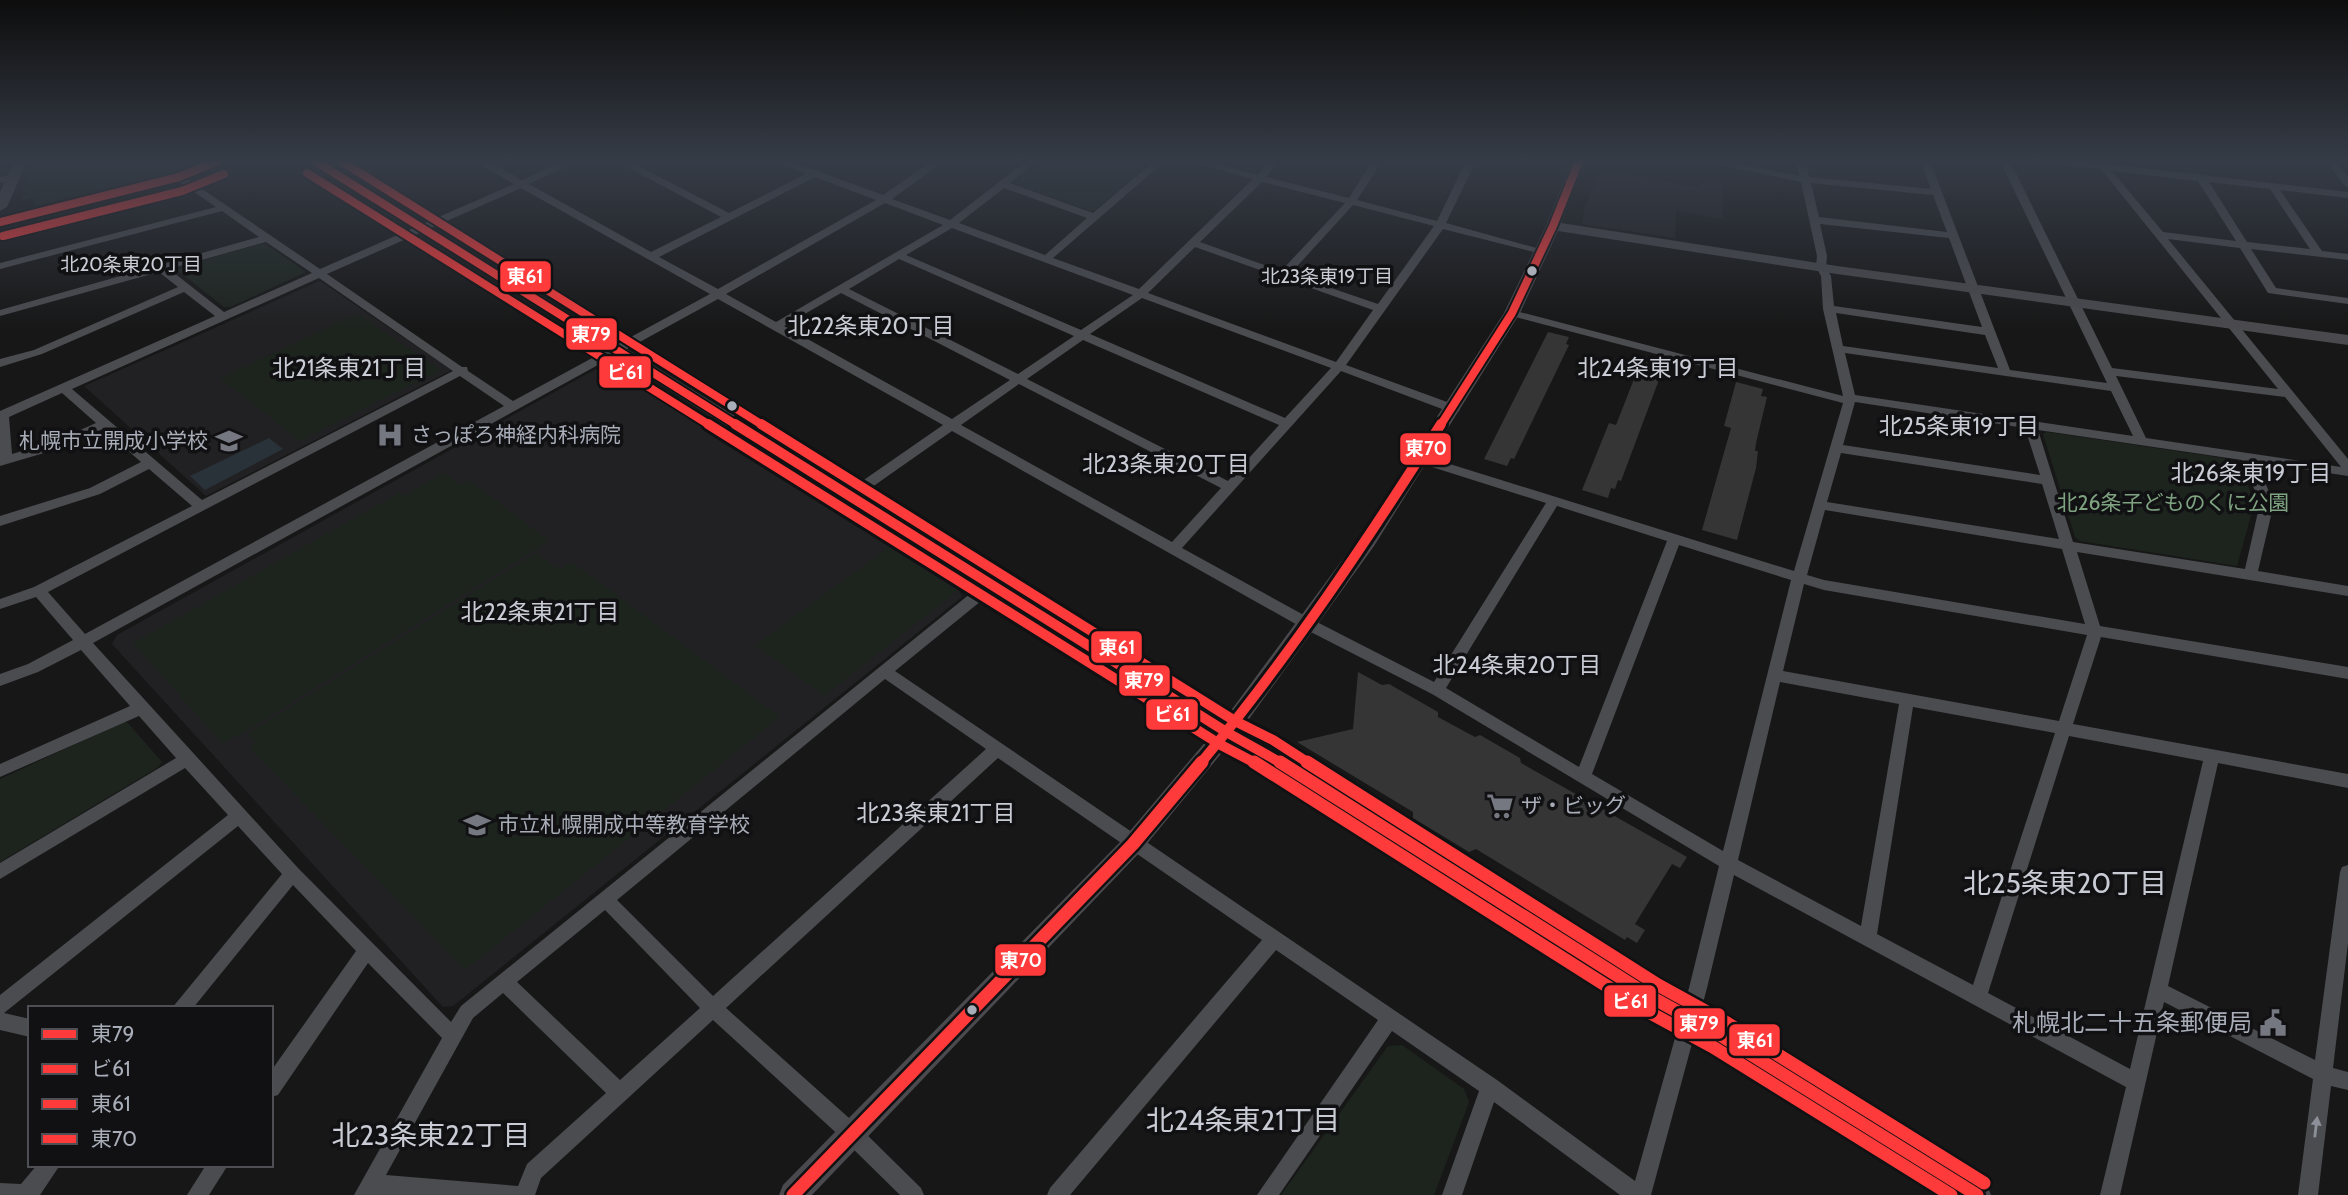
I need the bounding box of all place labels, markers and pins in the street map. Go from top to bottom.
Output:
unlabelled marker [1525,264,1539,278]
unlabelled marker [725,399,739,413]
hospital icon: さっぽろ神経内科病院 [375,420,405,450]
place label: さっぽろ神経内科病院 [411,422,621,447]
school or university icon: 札幌市立開成小学校 [214,426,244,456]
place label: 札幌市立開成小学校 [19,428,208,453]
supermarket icon: ザ・ビッグ [1485,791,1515,821]
place label: ザ・ビッグ [1521,793,1626,818]
school or university icon: 市立札幌開成中等教育学校 [462,810,492,840]
place label: 市立札幌開成中等教育学校 [498,812,750,837]
unlabelled marker [965,1003,979,1017]
place label: 札幌北二十五条郵便局 [2012,1008,2252,1037]
public building icon: 札幌北二十五条郵便局 [2258,1008,2288,1038]

